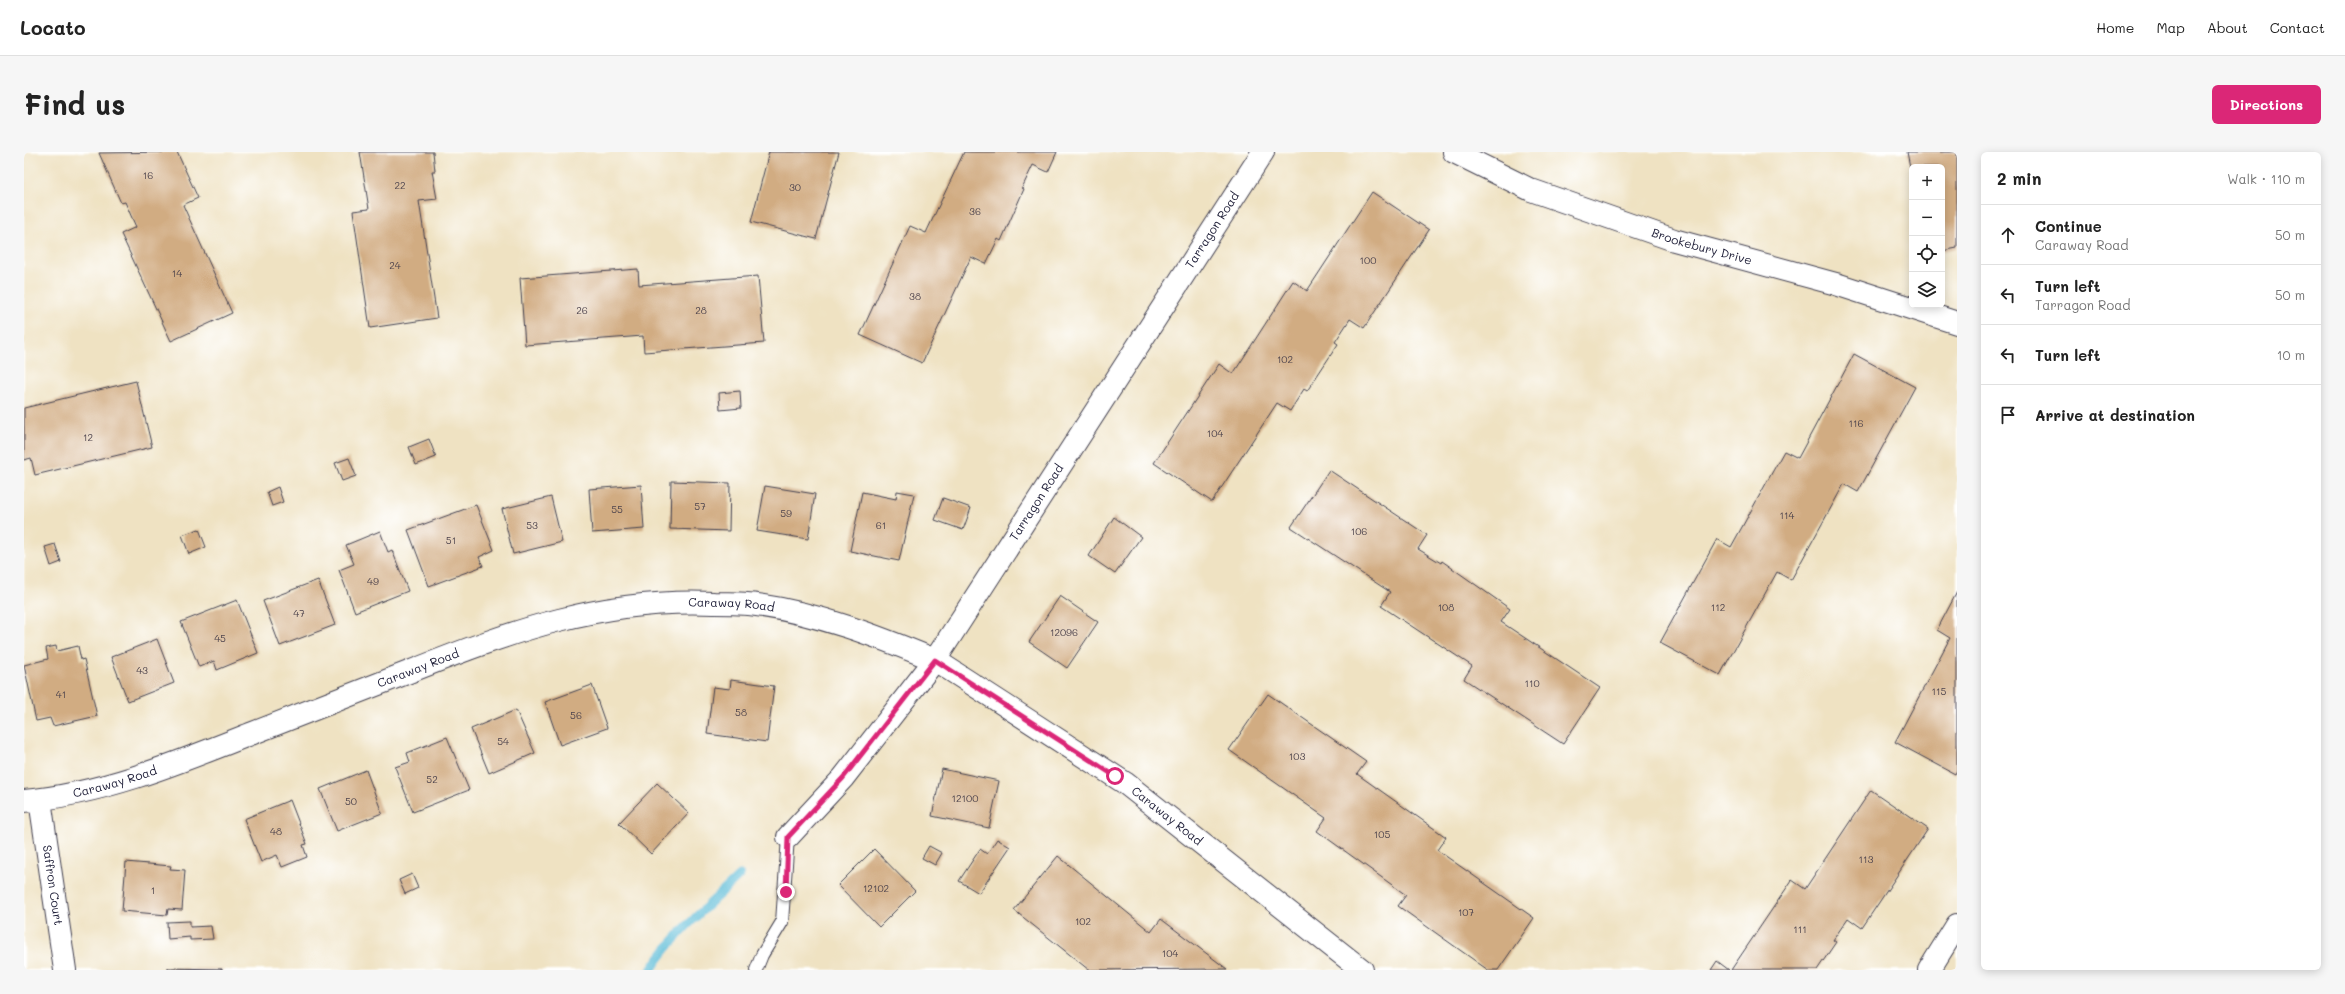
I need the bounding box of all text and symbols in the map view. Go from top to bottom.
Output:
text: Locato [20,15,86,40]
text: Home [2096,18,2134,37]
text: Map [2156,18,2185,37]
text: About [2207,18,2248,37]
text: Contact [2270,18,2325,37]
button: Directions [2212,85,2321,124]
text: Find us [24,86,125,122]
map controls [1909,164,1945,308]
button: + [1909,164,1945,200]
text: 2 min [1997,167,2042,189]
house number: 16 [143,168,153,182]
text: Walk · 110 m [2227,170,2305,187]
house number: 22 [394,178,406,192]
house number: 30 [789,180,801,194]
street label: Tarragon Road [1181,188,1242,271]
button: − [1909,200,1945,236]
house number: 36 [969,204,981,218]
text: Continue [2035,216,2102,236]
street label: Brookebury Drive [1650,224,1754,268]
icon: ahead [1997,224,2019,246]
text: 50 m [2275,226,2305,243]
button: locate [1909,236,1945,272]
text: Caraway Road [2035,236,2129,253]
house number: 100 [1360,253,1376,267]
house number: 24 [389,258,401,272]
house number: 14 [172,266,182,280]
button: layers [1909,272,1945,308]
text: Turn left [2035,276,2100,296]
icon: left [1997,284,2019,306]
text: 50 m [2275,286,2305,303]
house number: 38 [909,289,921,303]
text: Tarragon Road [2035,296,2131,313]
house number: 26 [576,303,588,317]
house number: 28 [695,303,707,317]
icon: left [1997,344,2019,366]
text: Turn left [2035,345,2100,365]
text: 10 m [2277,346,2305,363]
house number: 102 [1277,352,1293,366]
icon: arrive [1997,404,2019,426]
text: Arrive at destination [2035,405,2195,425]
house number: 116 [1849,416,1863,430]
house number: 104 [1207,426,1223,440]
house number: 12 [83,430,93,444]
street label: Tarragon Road [1005,460,1067,543]
house number: 57 [694,499,706,513]
house number: 55 [611,502,623,516]
house number: 59 [780,506,792,520]
house number: 114 [1780,508,1795,522]
house number: 53 [526,518,538,532]
house number: 61 [876,518,886,532]
house number: 106 [1351,524,1367,538]
house number: 51 [446,533,456,547]
house number: 49 [367,574,379,588]
street label: Caraway Road [688,593,776,615]
house number: 108 [1438,600,1454,614]
house number: 112 [1711,600,1725,614]
house number: 47 [293,606,305,620]
house number: 12096 [1050,625,1078,639]
house number: 45 [214,631,226,645]
street label: Caraway Road [375,644,461,691]
house number: 43 [136,663,148,677]
house number: 110 [1524,676,1540,690]
house number: 115 [1932,684,1947,698]
house number: 41 [56,687,66,701]
house number: 58 [735,705,747,719]
house number: 56 [570,708,582,722]
house number: 54 [497,734,509,748]
house number: 103 [1289,749,1305,763]
street label: Caraway Road [71,761,159,800]
route start [1106,767,1124,785]
house number: 52 [426,772,438,786]
street label: Caraway Road [1129,782,1207,849]
house number: 12100 [952,791,978,805]
house number: 50 [345,794,357,808]
house number: 48 [270,824,282,838]
house number: 105 [1374,827,1390,841]
street label: Saffron Court [40,844,67,926]
house number: 113 [1859,852,1874,866]
house number: 12102 [863,881,889,895]
house number: 1 [151,883,155,897]
route end [777,883,795,901]
house number: 107 [1458,905,1475,919]
house number: 102 [1075,914,1091,928]
house number: 111 [1793,922,1807,936]
house number: 104 [1162,946,1178,960]

